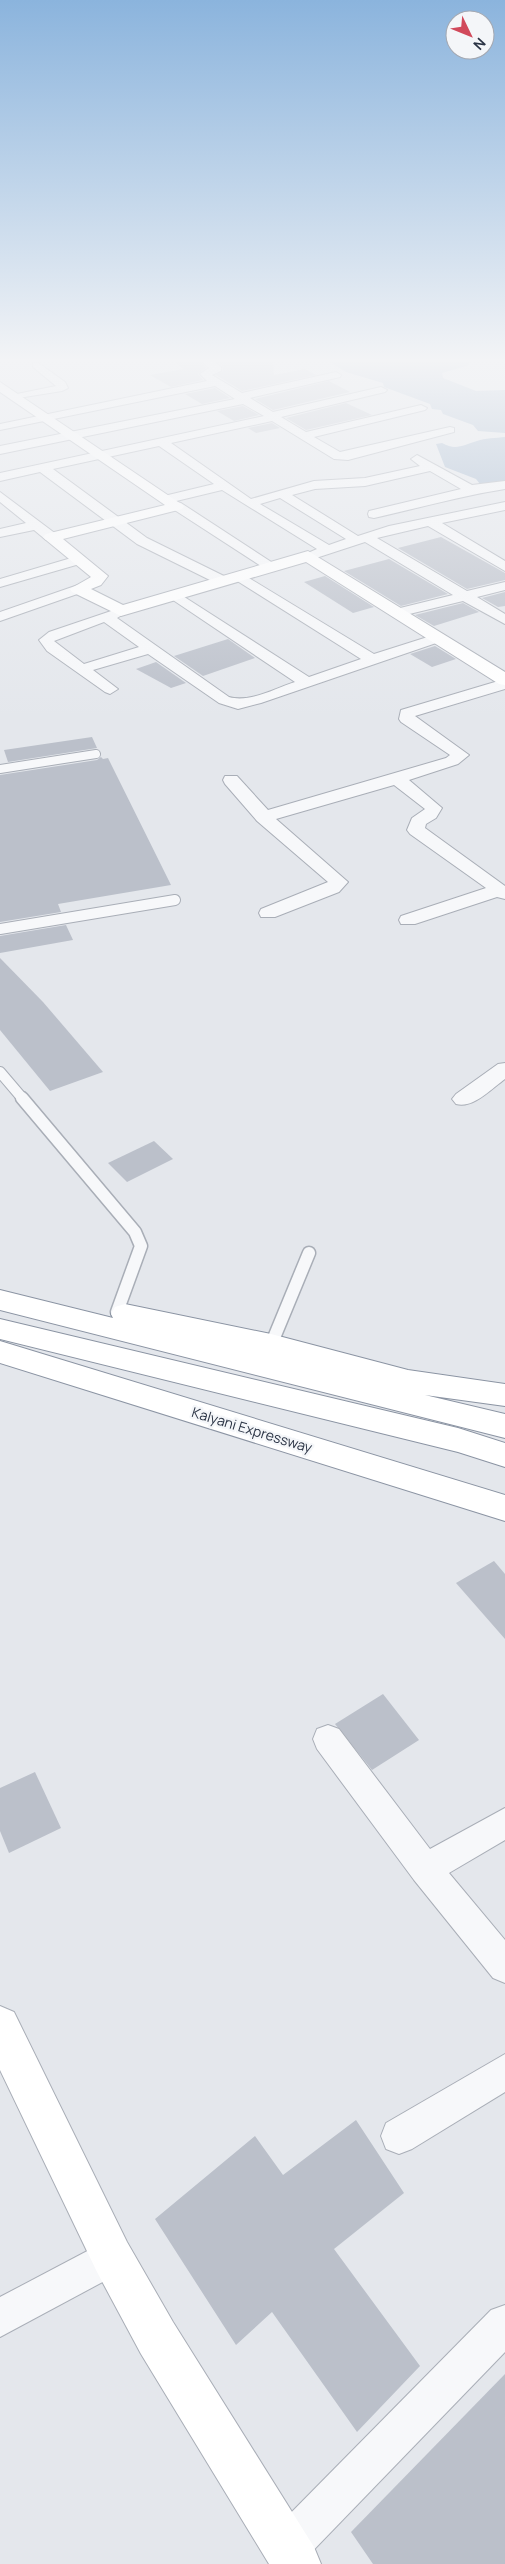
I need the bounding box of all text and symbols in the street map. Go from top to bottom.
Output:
north arrow [445,10,495,60]
text: N [469,34,490,54]
street label: Kalyani Expressway [190,1402,315,1457]

